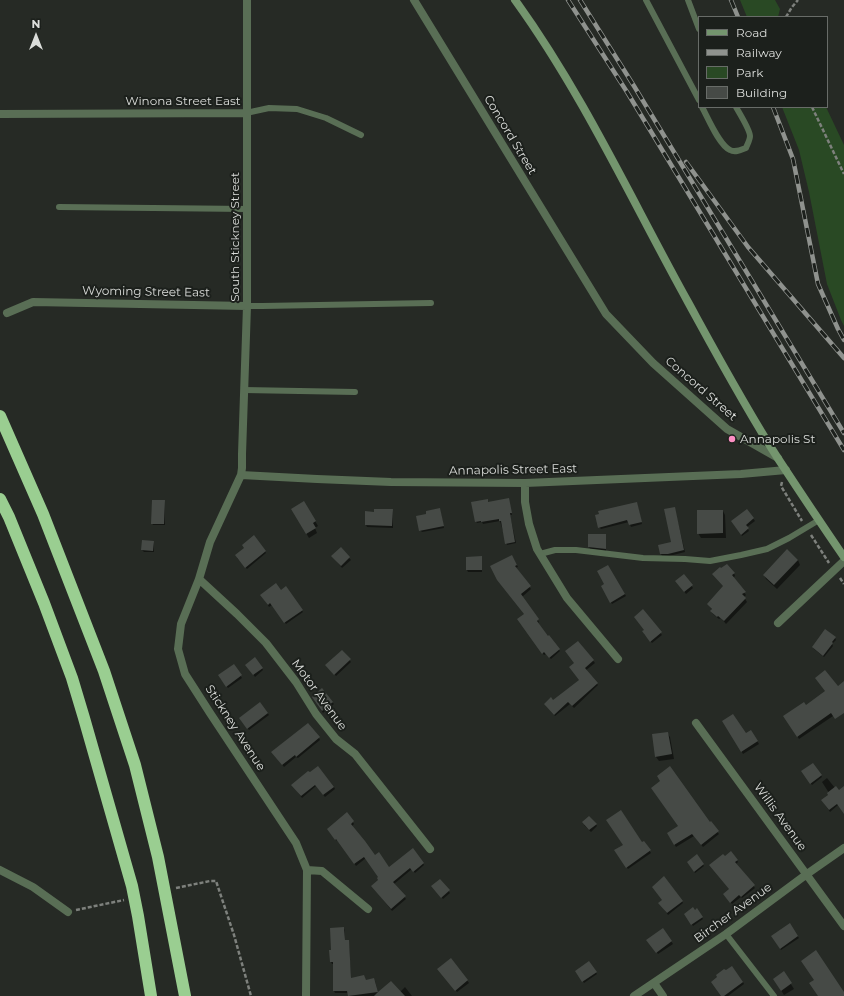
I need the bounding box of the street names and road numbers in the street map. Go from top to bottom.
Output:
street label: Concord Street [481,93,539,177]
street label: Winona Street East [125,94,241,108]
street label: South Stickney Street [228,172,242,302]
street label: Wyoming Street East [82,284,210,300]
street label: Concord Street [662,354,740,424]
street label: Annapolis Street East [449,462,577,478]
street label: Motor Avenue [288,657,350,733]
street label: Stickney Avenue [202,682,268,774]
street label: Willis Avenue [751,780,809,854]
street label: Bircher Avenue [691,880,775,946]

